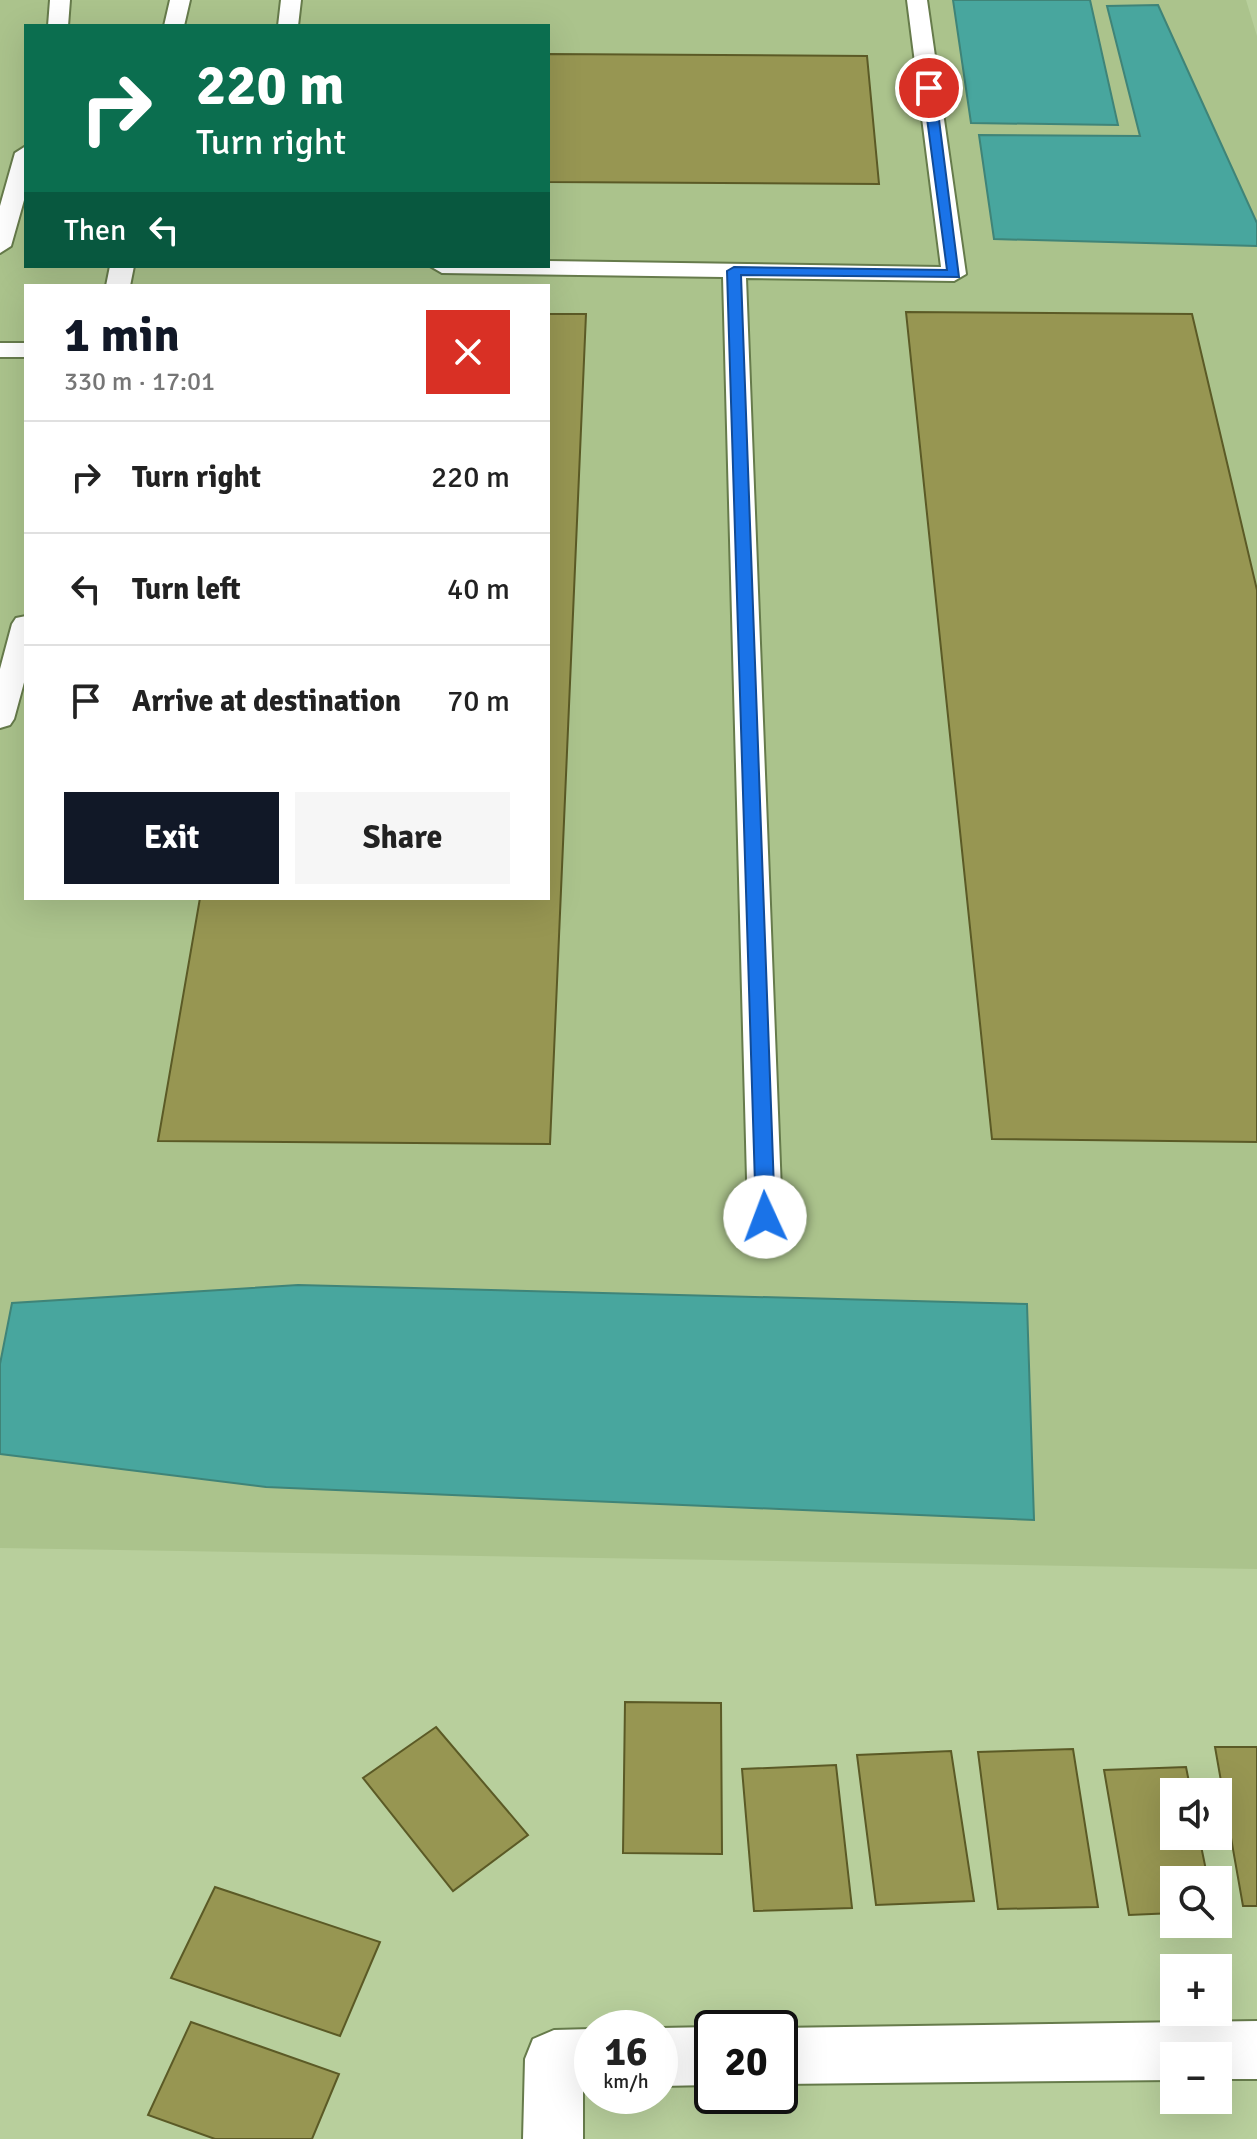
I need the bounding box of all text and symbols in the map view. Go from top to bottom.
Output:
text: 220 m [196,51,344,120]
pin [895,54,963,122]
icon: right [64,56,168,160]
icon: arrive [907,66,951,110]
text: Turn right [196,120,346,165]
icon: left [142,208,186,252]
text: Then [64,212,126,249]
text: 1 min [64,306,180,365]
button: close [426,310,510,394]
text: 330 m · 17:01 [64,366,215,398]
icon: right [64,455,108,499]
text: Turn right [132,459,261,496]
text: 220 m [431,459,510,496]
icon: left [64,567,108,611]
text: Turn left [132,571,241,608]
text: 40 m [447,571,510,608]
icon: arrive [64,679,108,723]
text: Arrive at destination [132,683,401,720]
text: 70 m [447,683,510,720]
button: Exit [64,792,279,884]
button: Share [295,792,510,884]
position arrow [723,1175,807,1259]
map controls [1160,1778,1232,2114]
button: sound [1160,1778,1232,1850]
button: search [1160,1866,1232,1938]
button: + [1160,1954,1232,2026]
speed limit sign: 20 [694,2010,798,2114]
text: 16 [604,2027,648,2077]
button: − [1160,2042,1232,2114]
text: km/h [603,2069,649,2094]

